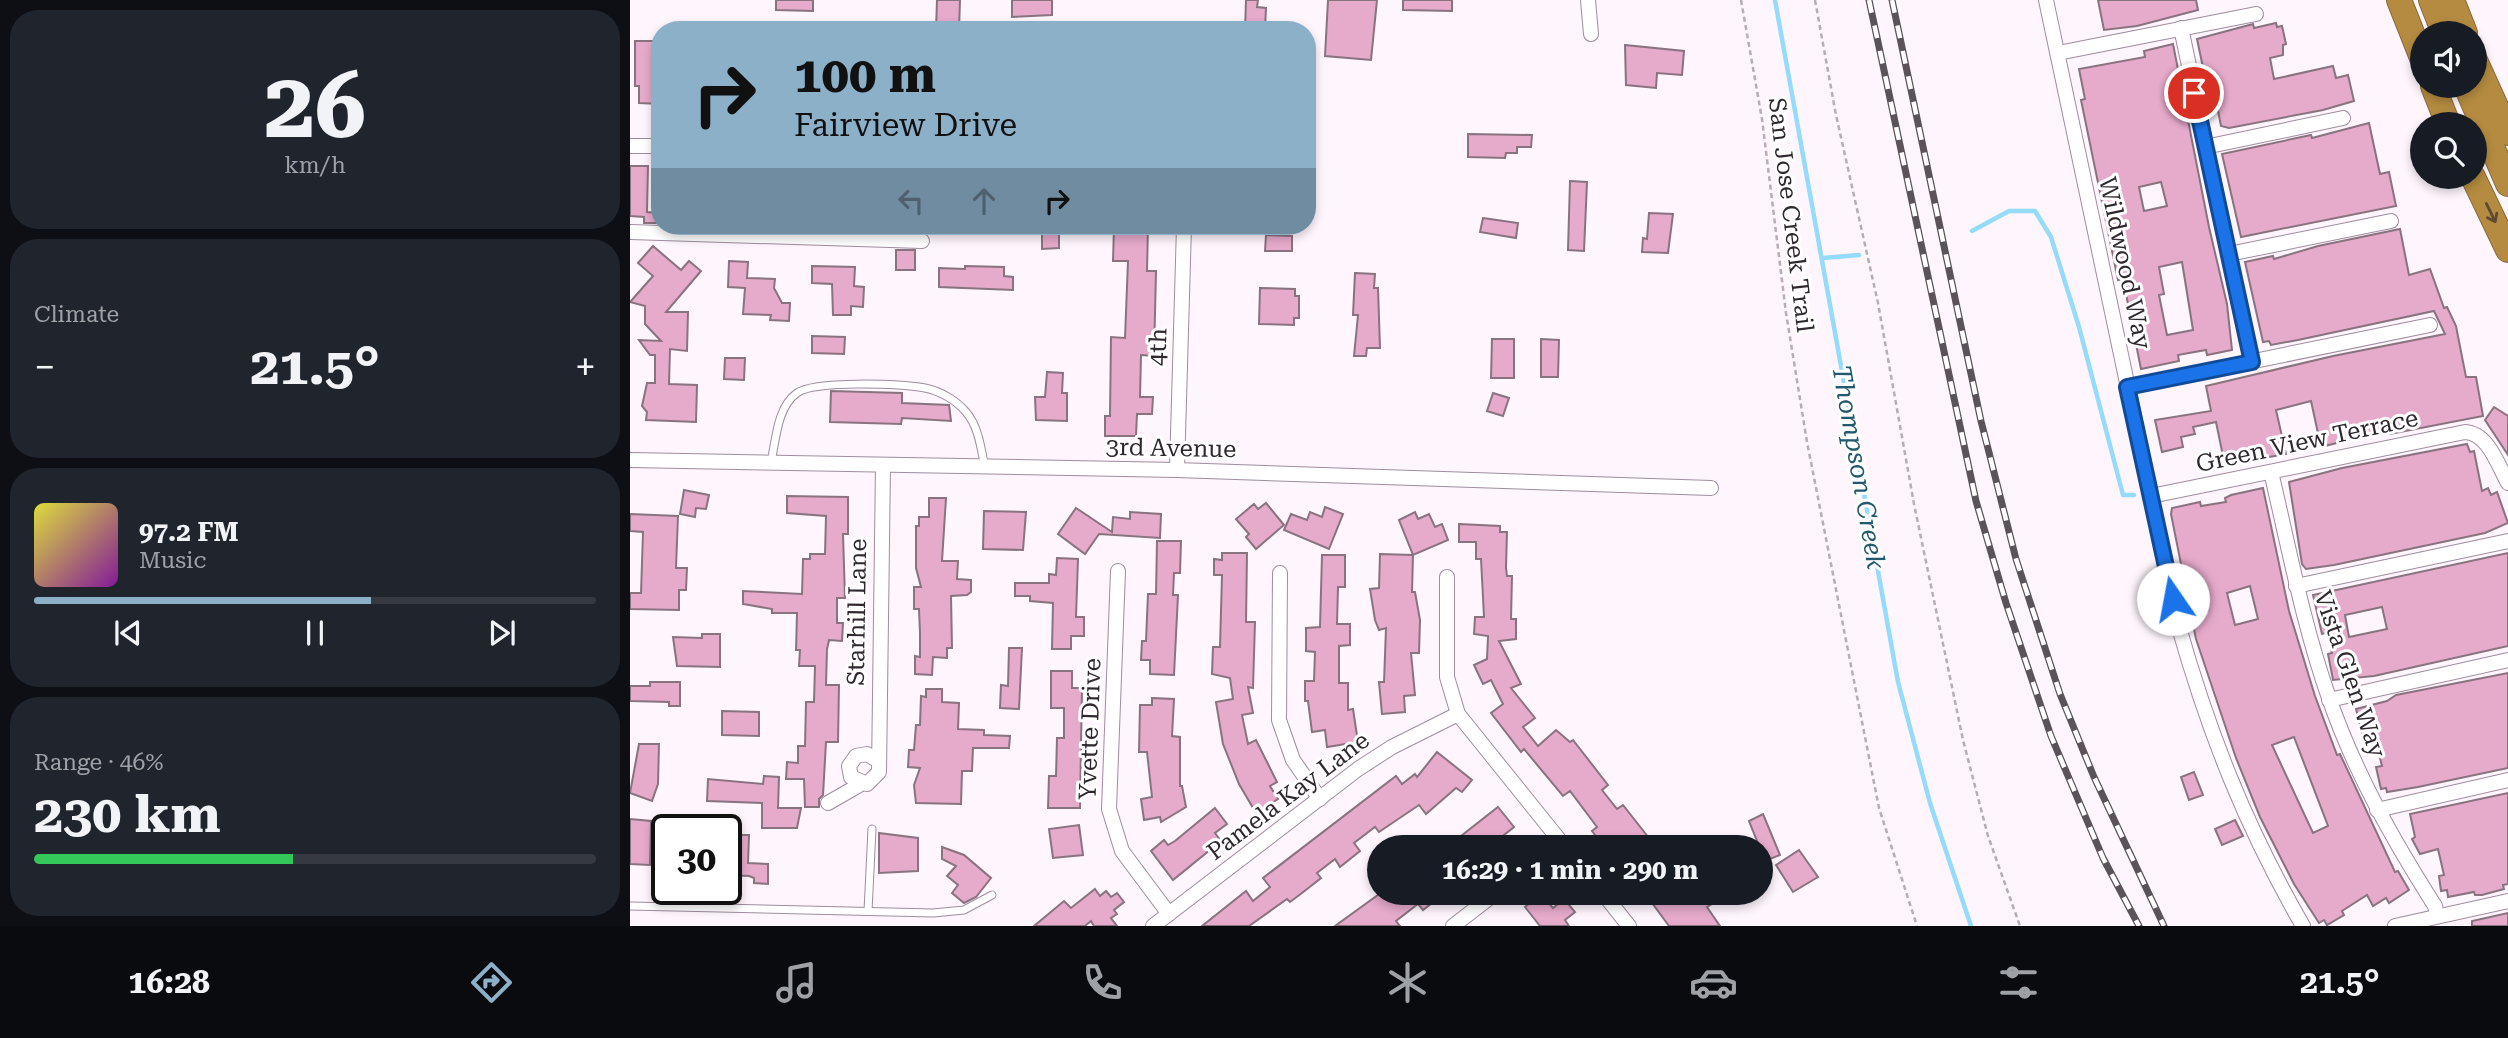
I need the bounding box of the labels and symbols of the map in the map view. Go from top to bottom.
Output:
pin [2164,63,2224,123]
street label: San Jose Creek Trail [1763,96,1819,334]
street label: Wildwood Way [2093,174,2157,352]
one-way arrow [2484,202,2498,223]
street label: 4th [1143,328,1173,366]
water label: Thompson Creek [1826,363,1892,572]
street label: Green View Terrace [2193,404,2421,478]
street label: 3rd Avenue [1105,433,1237,463]
street label: Starhill Lane [842,538,872,686]
position arrow [2136,562,2210,636]
street label: Vista Glen Way [2308,587,2392,762]
street label: Yvette Drive [1074,658,1106,800]
street label: Pamela Kay Lane [1201,726,1375,866]
speed limit sign: 30 [651,814,742,905]

